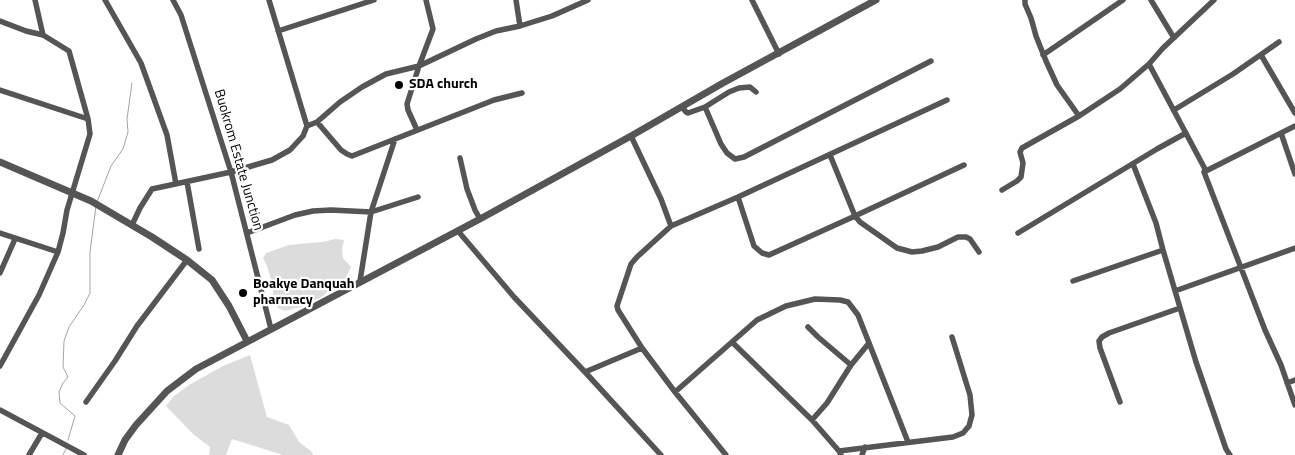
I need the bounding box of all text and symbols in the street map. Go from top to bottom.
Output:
place label: SDA church [409,77,478,93]
marker: SDA church [393,79,405,91]
street label: Buokrom Estate Junction [210,87,266,233]
place label: Boakye Danquah pharmacy [253,277,355,310]
marker: Boakye Danquah pharmacy [237,287,249,299]

